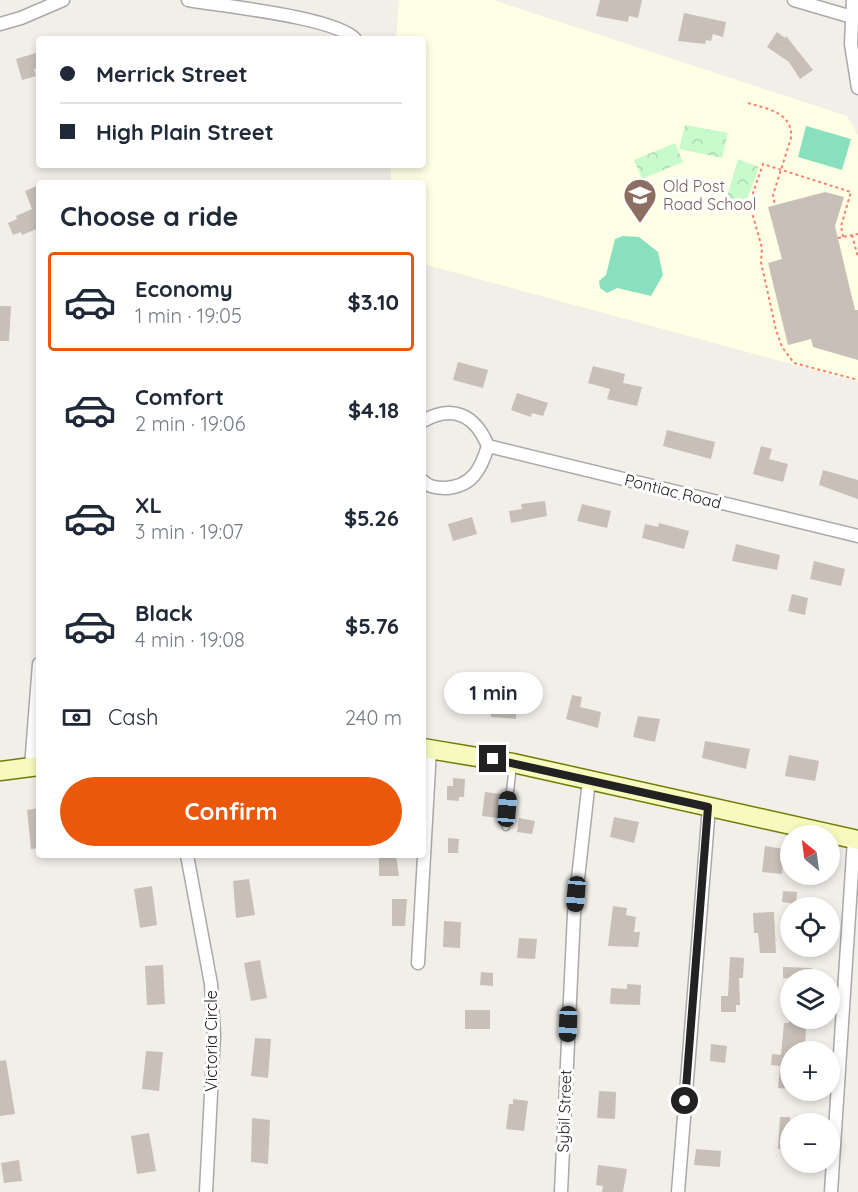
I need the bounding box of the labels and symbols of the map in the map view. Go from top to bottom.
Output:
place label: Old Post Road School [663,176,756,214]
school or university icon: Old Post Road School [622,177,658,224]
street label: Pontiac Road [622,469,724,513]
callout: 1 min [444,672,542,714]
route end [479,745,506,772]
car [496,790,518,828]
north arrow [780,825,840,885]
car [565,875,587,913]
street label: Victoria Circle [201,990,221,1092]
car [558,1006,578,1042]
street label: Sybil Street [553,1069,575,1153]
route start [671,1087,698,1114]

